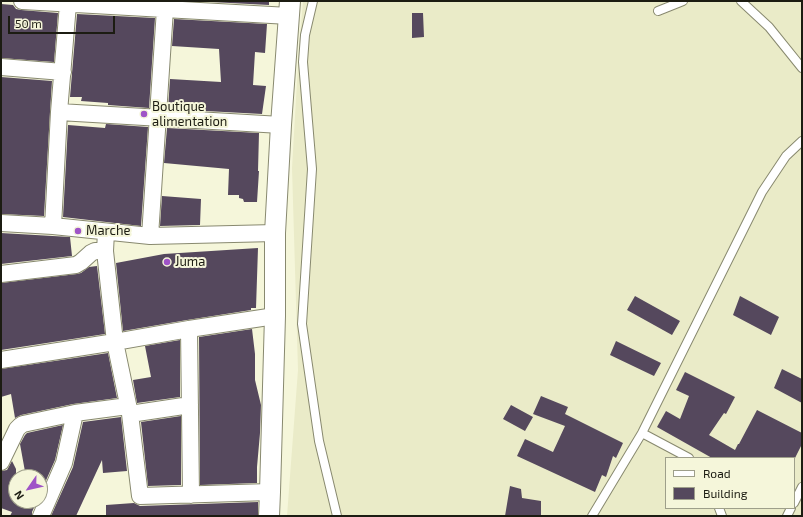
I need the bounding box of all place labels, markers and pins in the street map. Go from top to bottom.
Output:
place label: Boutique alimentation [152,99,227,130]
marker: Boutique alimentation [139,109,149,119]
place label: Marche [86,223,130,239]
marker: Marche [73,226,83,236]
place label: Juma [175,254,205,270]
marker: Juma [162,257,172,267]

